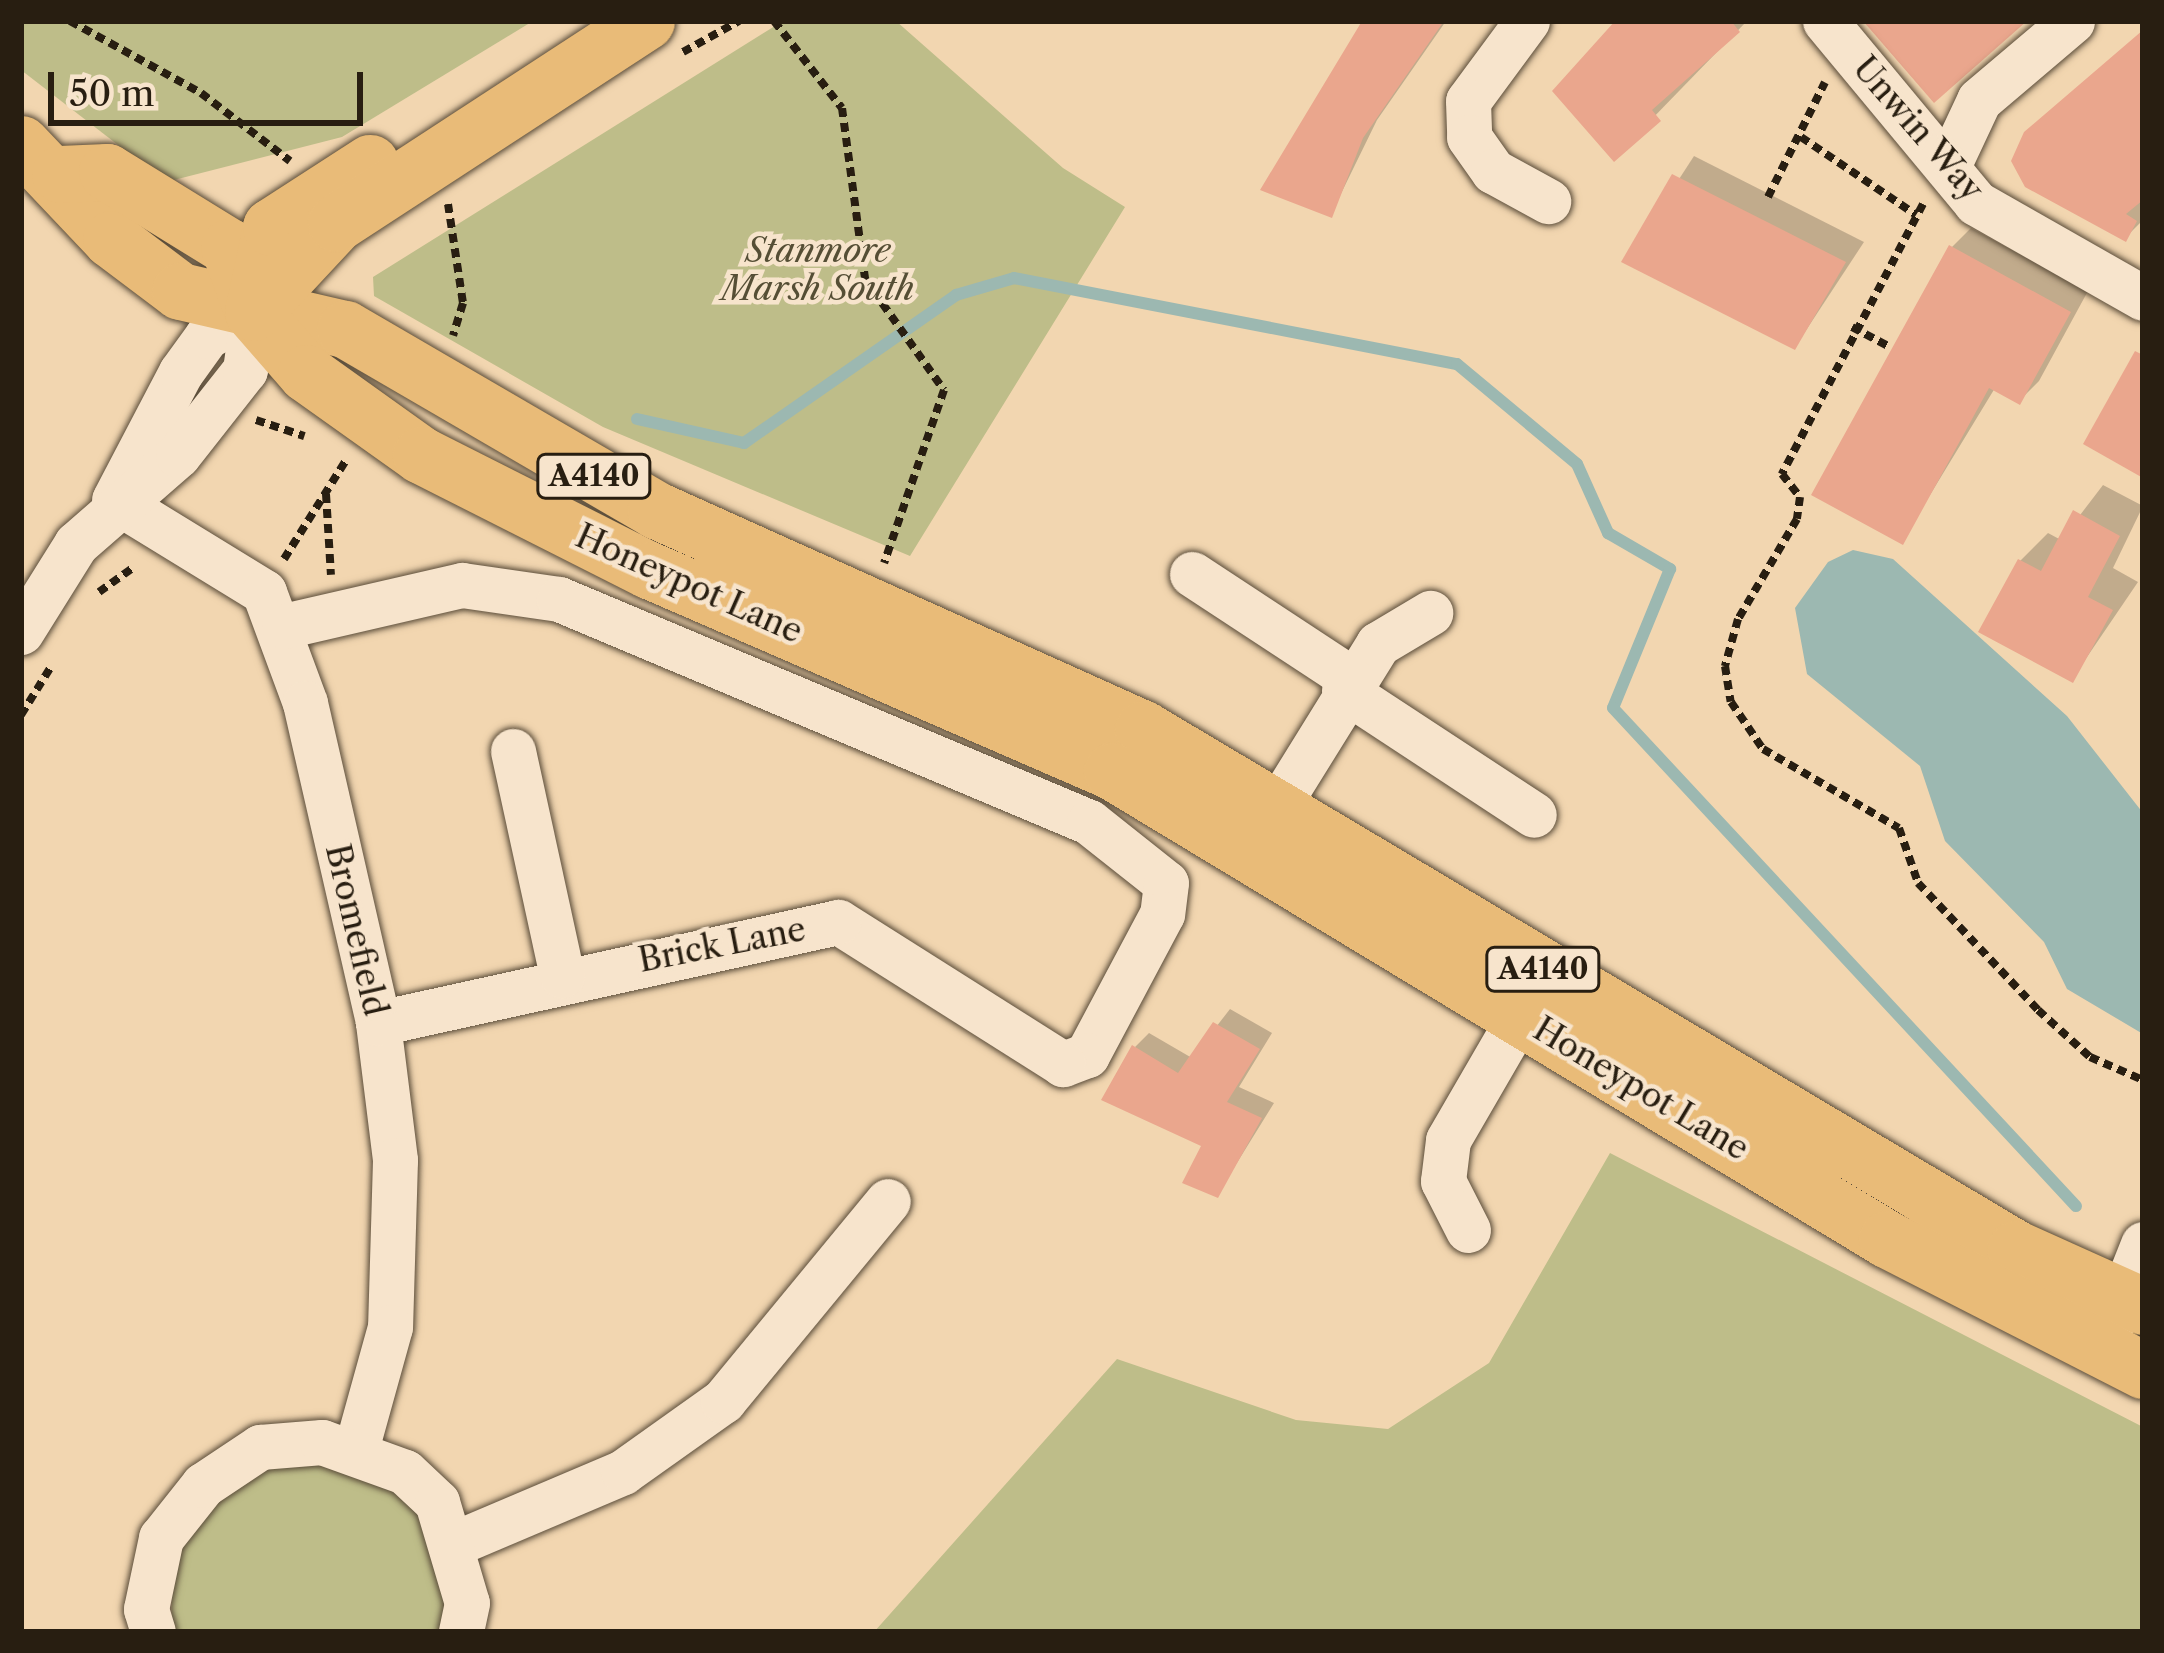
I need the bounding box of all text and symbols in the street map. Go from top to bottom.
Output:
scale bar [54,48,369,122]
street label: Unwin Way [1844,48,1992,210]
text: 50 m [69,71,154,115]
park label: Stanmore Marsh South [722,231,914,309]
road number: A4140 [534,452,654,500]
street label: Honeypot Lane [570,516,808,652]
street label: Bromefield [317,840,395,1020]
street label: Brick Lane [635,909,809,981]
road number: A4140 [1483,945,1603,993]
street label: Honeypot Lane [1526,1009,1756,1169]

